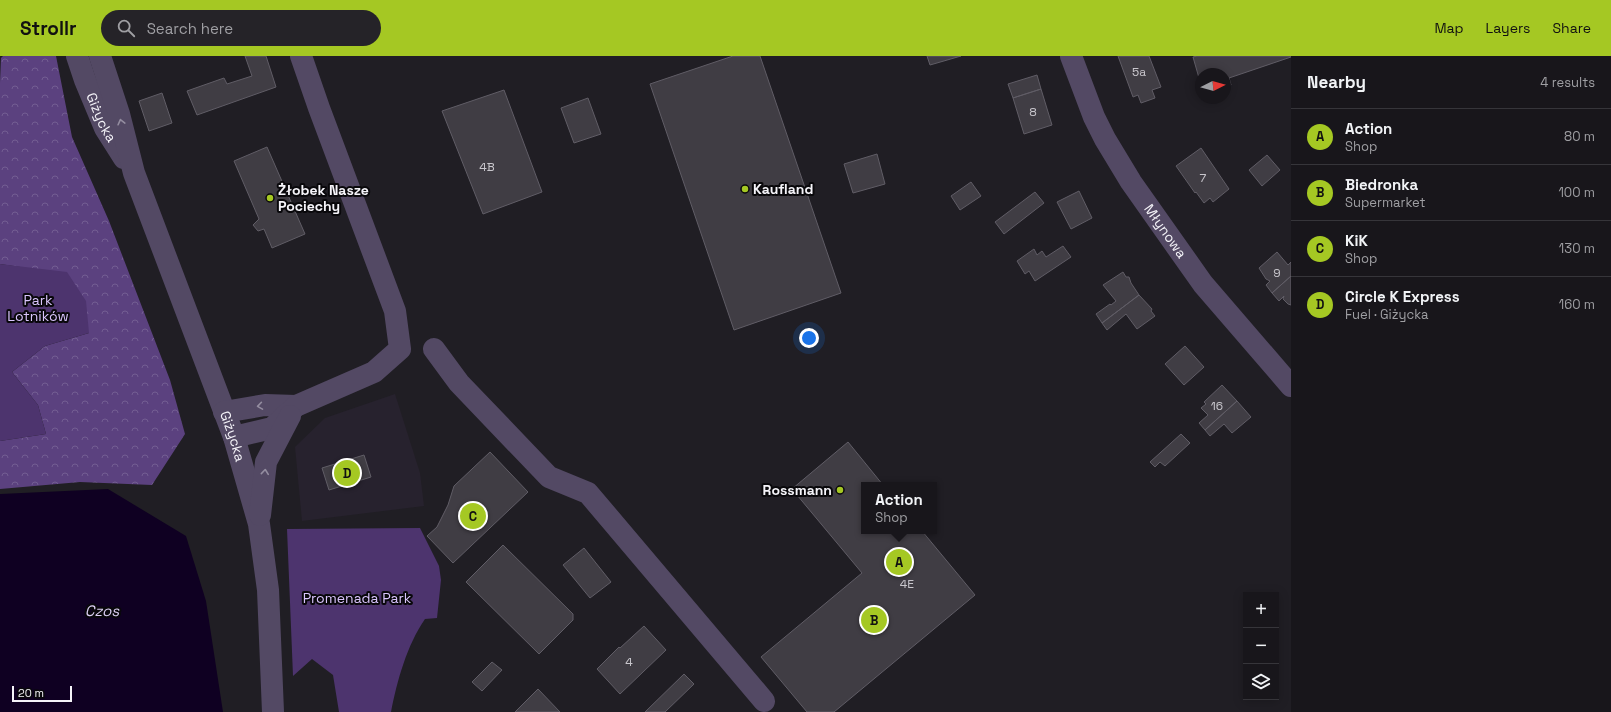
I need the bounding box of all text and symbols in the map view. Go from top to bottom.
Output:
search box [101,10,381,46]
text: Strollr [20,16,77,41]
icon: search [115,17,137,39]
text: Search here [147,19,233,38]
text: Map [1434,19,1464,37]
text: Layers [1486,19,1530,37]
text: Share [1552,19,1591,37]
house number: 5a [1132,64,1146,80]
north arrow [1195,68,1231,104]
text: Nearby [1307,71,1366,93]
text: 4 results [1540,74,1595,91]
street label: Giżycka [82,90,121,145]
house number: 8 [1029,104,1037,120]
one-way arrow [118,119,126,125]
text: Action [1345,119,1392,138]
text: A [1316,128,1324,145]
text: 80 m [1564,128,1595,145]
text: Shop [1345,138,1377,155]
house number: 4B [479,159,495,175]
house number: 7 [1200,170,1207,186]
text: Biedronka [1345,175,1418,194]
place label: Kaufland [753,180,813,198]
place label: Żłobek Nasze Pociechy [278,181,369,215]
marker: Kaufland [740,184,750,194]
text: B [1316,184,1324,201]
text: 100 m [1558,184,1595,201]
marker: Żłobek Nasze Pociechy [265,193,275,203]
text: Supermarket [1345,194,1426,211]
street label: Młynowa [1140,200,1191,262]
text: KiK [1345,231,1368,250]
text: C [1316,240,1324,257]
text: 130 m [1559,240,1595,257]
text: Shop [1345,250,1377,267]
house number: 9 [1273,265,1281,281]
text: Circle K Express [1345,287,1460,306]
park label: Park Lotników [7,291,69,325]
text: D [1316,296,1324,313]
text: 160 m [1559,296,1595,313]
text: Fuel · Giżycka [1345,306,1429,323]
your location [799,328,819,348]
house number: 16 [1211,398,1223,414]
one-way arrow [257,401,263,410]
street label: Giżycka [216,408,250,463]
pin: D [334,458,360,488]
one-way arrow [260,469,269,475]
place label: Rossmann [763,481,832,499]
popup [861,482,937,534]
marker: Rossmann [835,485,845,495]
text: Action [875,490,923,509]
pin: C [460,501,486,531]
text: Shop [875,509,908,526]
pin: A [886,547,912,577]
house number: 4E [900,576,914,592]
park label: Promenada Park [303,589,412,607]
map controls [1243,592,1279,700]
button: + [1243,592,1279,628]
water label: Czos [85,601,120,620]
pin: B [861,605,887,635]
button: − [1243,628,1279,664]
house number: 4 [625,654,633,670]
button: layers [1243,664,1279,700]
scale bar [12,684,72,703]
text: 20 m [18,686,44,700]

